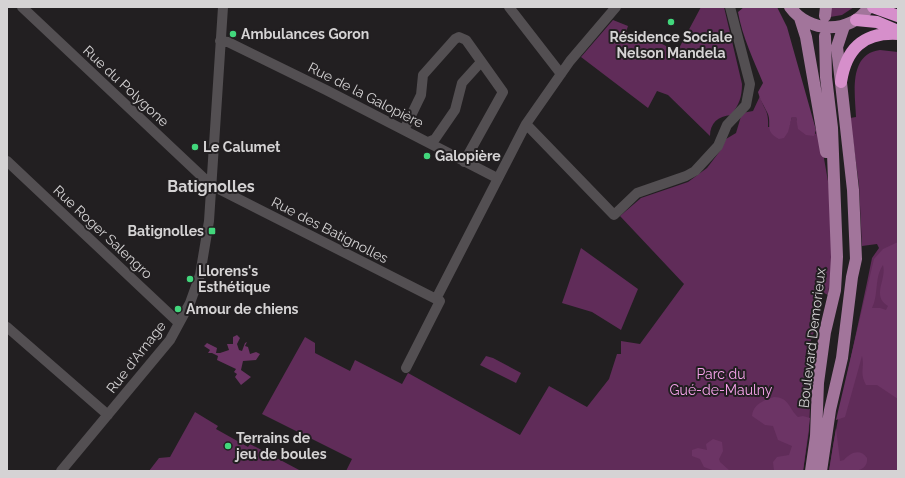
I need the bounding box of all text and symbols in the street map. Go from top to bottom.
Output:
marker: Résidence Sociale Nelson Mandela [666,17,676,27]
place label: Ambulances Goron [241,26,369,42]
marker: Ambulances Goron [228,29,238,39]
place label: Résidence Sociale Nelson Mandela [610,29,733,61]
street label: Rue du Polygone [80,42,172,130]
street label: Rue de la Galopière [306,59,426,131]
place label: Le Calumet [203,139,281,155]
marker: Le Calumet [190,142,200,152]
place label: Galopière [435,148,501,164]
marker: Galopière [422,151,432,161]
district label: Batignolles [167,177,255,196]
street label: Rue Roger Salengro [50,182,156,282]
street label: Rue des Batignolles [269,194,391,266]
place label: Batignolles [128,223,204,239]
marker: Batignolles [207,226,217,236]
place label: Llorens's Esthétique [198,263,271,295]
street label: Boulevard Demorieux [795,267,829,409]
marker: Llorens's Esthétique [185,274,195,284]
place label: Amour de chiens [186,301,299,317]
marker: Amour de chiens [173,304,183,314]
street label: Rue d'Arnage [103,318,169,396]
park label: Parc du Gué-de-Maulny [670,366,773,398]
place label: Terrains de jeu de boules [234,430,327,462]
marker: Terrains de jeu de boules [223,441,233,451]

